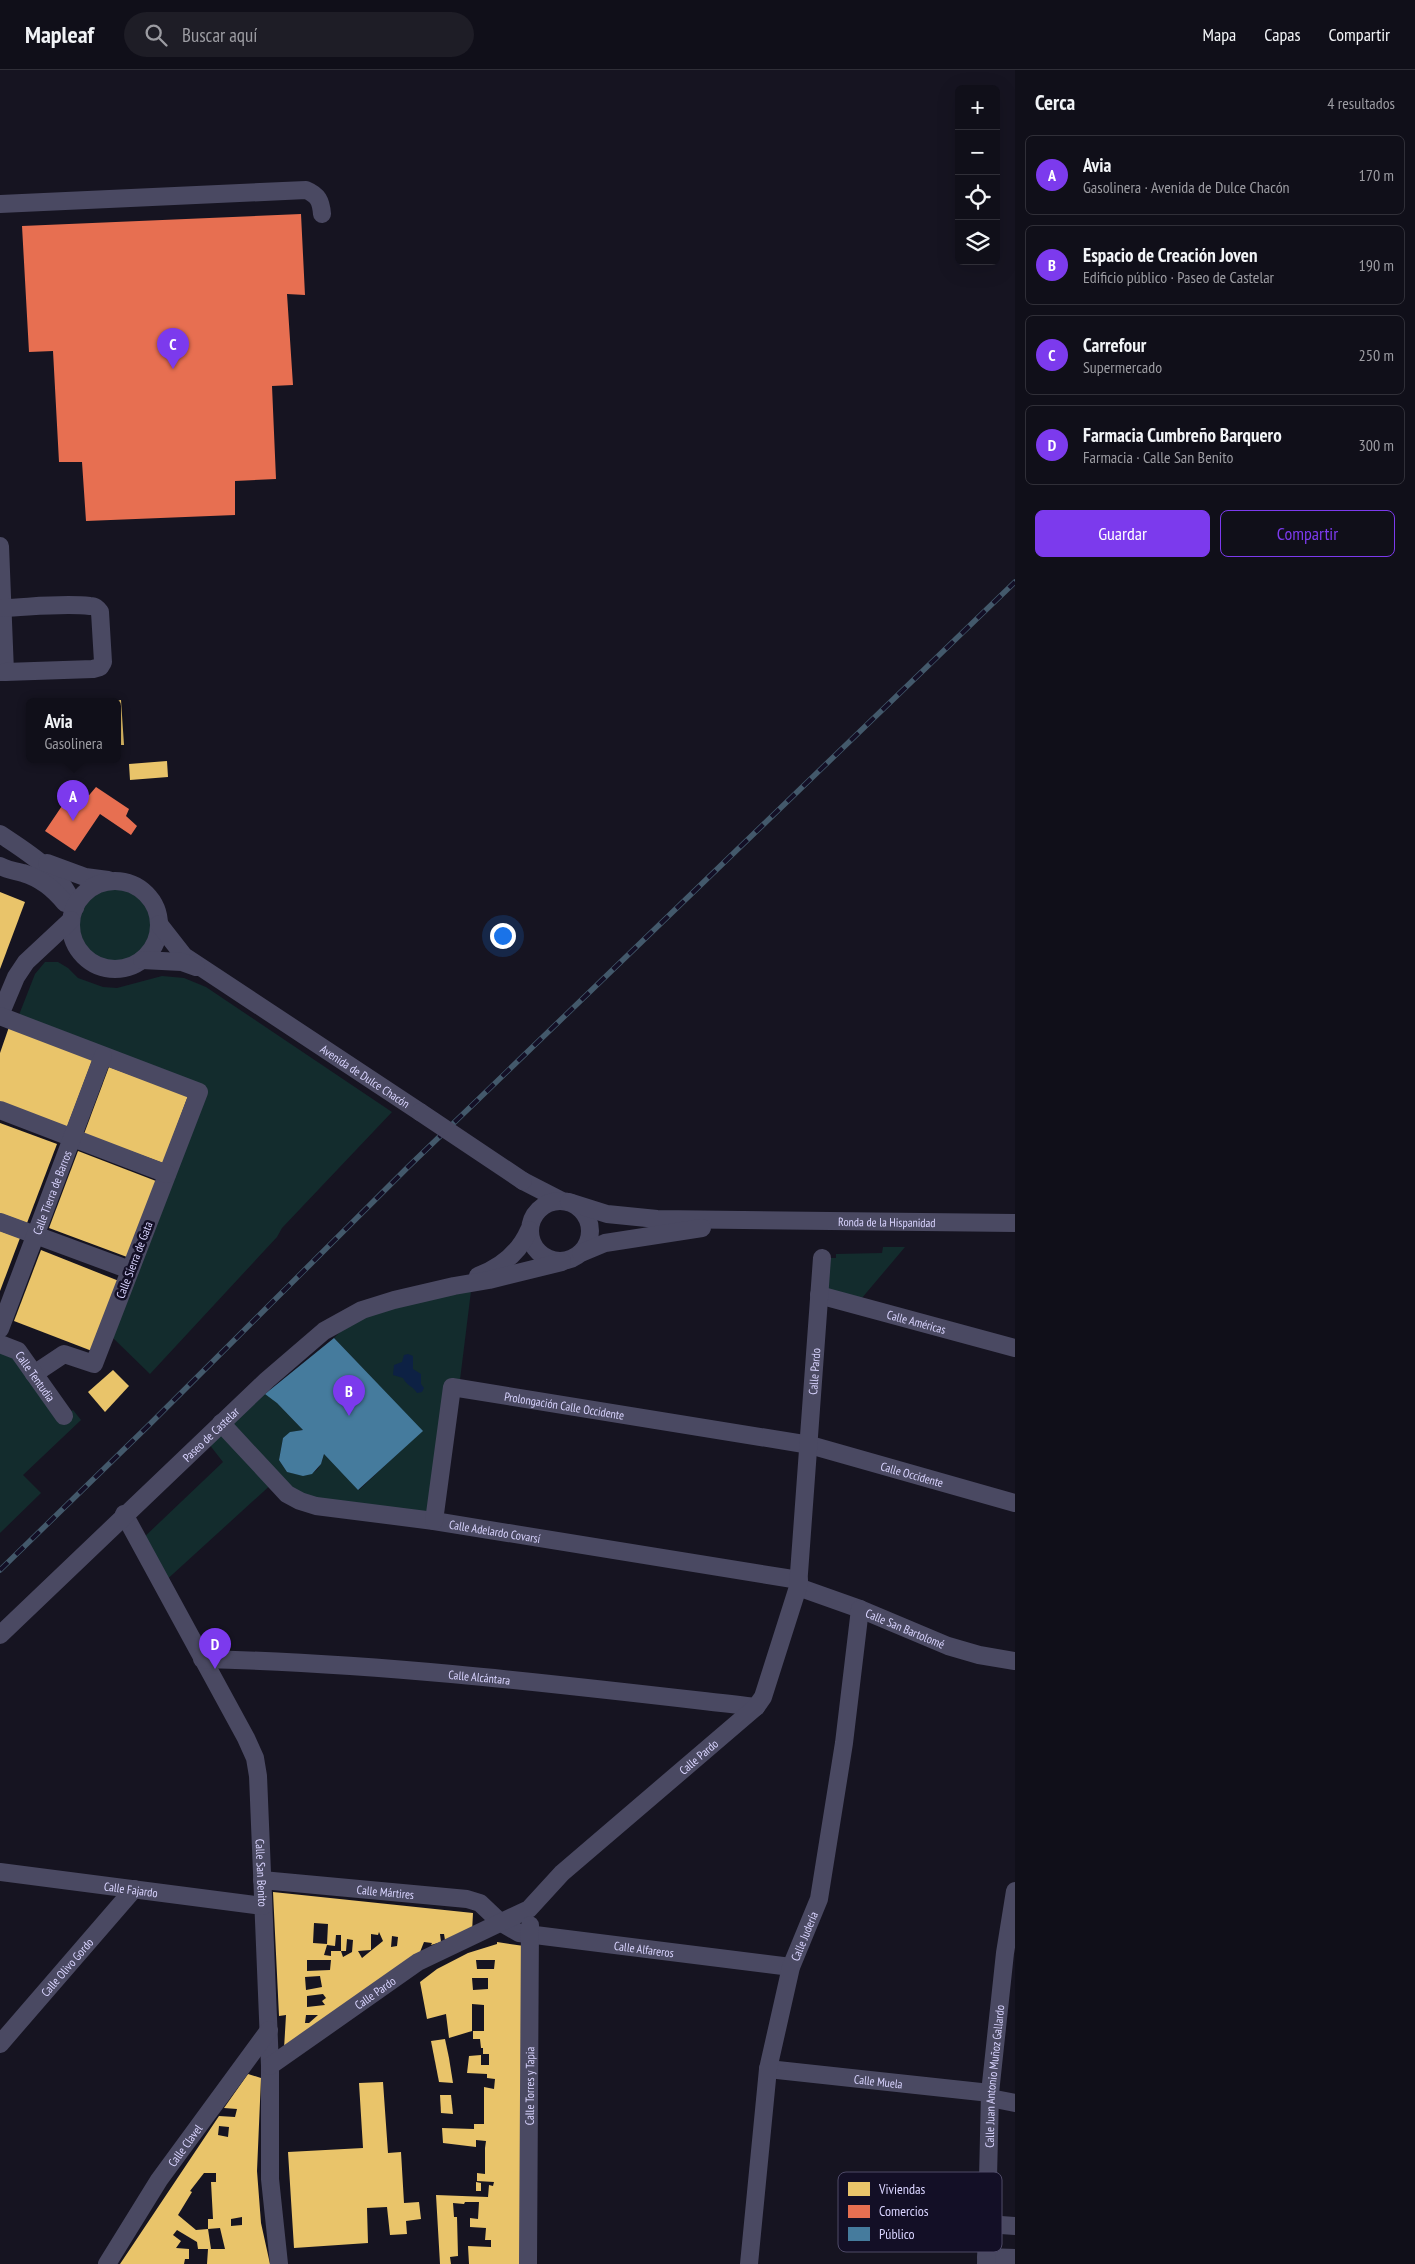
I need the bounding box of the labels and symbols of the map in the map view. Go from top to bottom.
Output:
pin: C [157,328,189,369]
pin: A [57,780,89,821]
your location [490,923,516,949]
street label: Avenida de Dulce Chacón [318,1041,413,1111]
street label: Calle Tierra de Barros [29,1148,74,1237]
street label: Ronda de la Hispanidad [838,1214,936,1230]
street label: Calle Sierra de Gata [112,1219,156,1301]
street label: Calle Américas [885,1306,948,1336]
street label: Calle Pardo [805,1347,823,1395]
street label: Calle Tentudia [13,1348,59,1404]
pin: B [333,1375,365,1416]
street label: Prolongación Calle Occidente [503,1388,625,1422]
street label: Paseo de Castelar [179,1403,242,1465]
street label: Calle Occidente [879,1458,945,1490]
street label: Calle Adelardo Covarsí [448,1516,542,1546]
street label: Calle San Bartolomé [864,1605,947,1651]
pin: D [199,1628,231,1669]
street label: Calle Alcántara [448,1666,511,1687]
street label: Calle Pardo [676,1736,721,1777]
street label: Calle San Benito [253,1838,271,1907]
street label: Calle Fajardo [103,1878,159,1900]
street label: Calle Mártires [356,1881,415,1902]
street label: Calle Judería [787,1909,821,1963]
street label: Calle Olivo Gordo [37,1935,96,1999]
street label: Calle Alfareros [613,1937,675,1960]
street label: Calle Pardo [351,1973,398,2012]
street label: Calle Juan Antonio Muñoz Gallardo [981,2004,1007,2148]
street label: Calle Torres y Tapia [521,2046,537,2125]
street label: Calle Muela [853,2071,904,2091]
street label: Calle Clavel [164,2121,205,2169]
legend [838,2172,1002,2252]
text: Viviendas [878,2180,926,2198]
text: Comercios [879,2202,929,2220]
text: Público [879,2225,915,2243]

